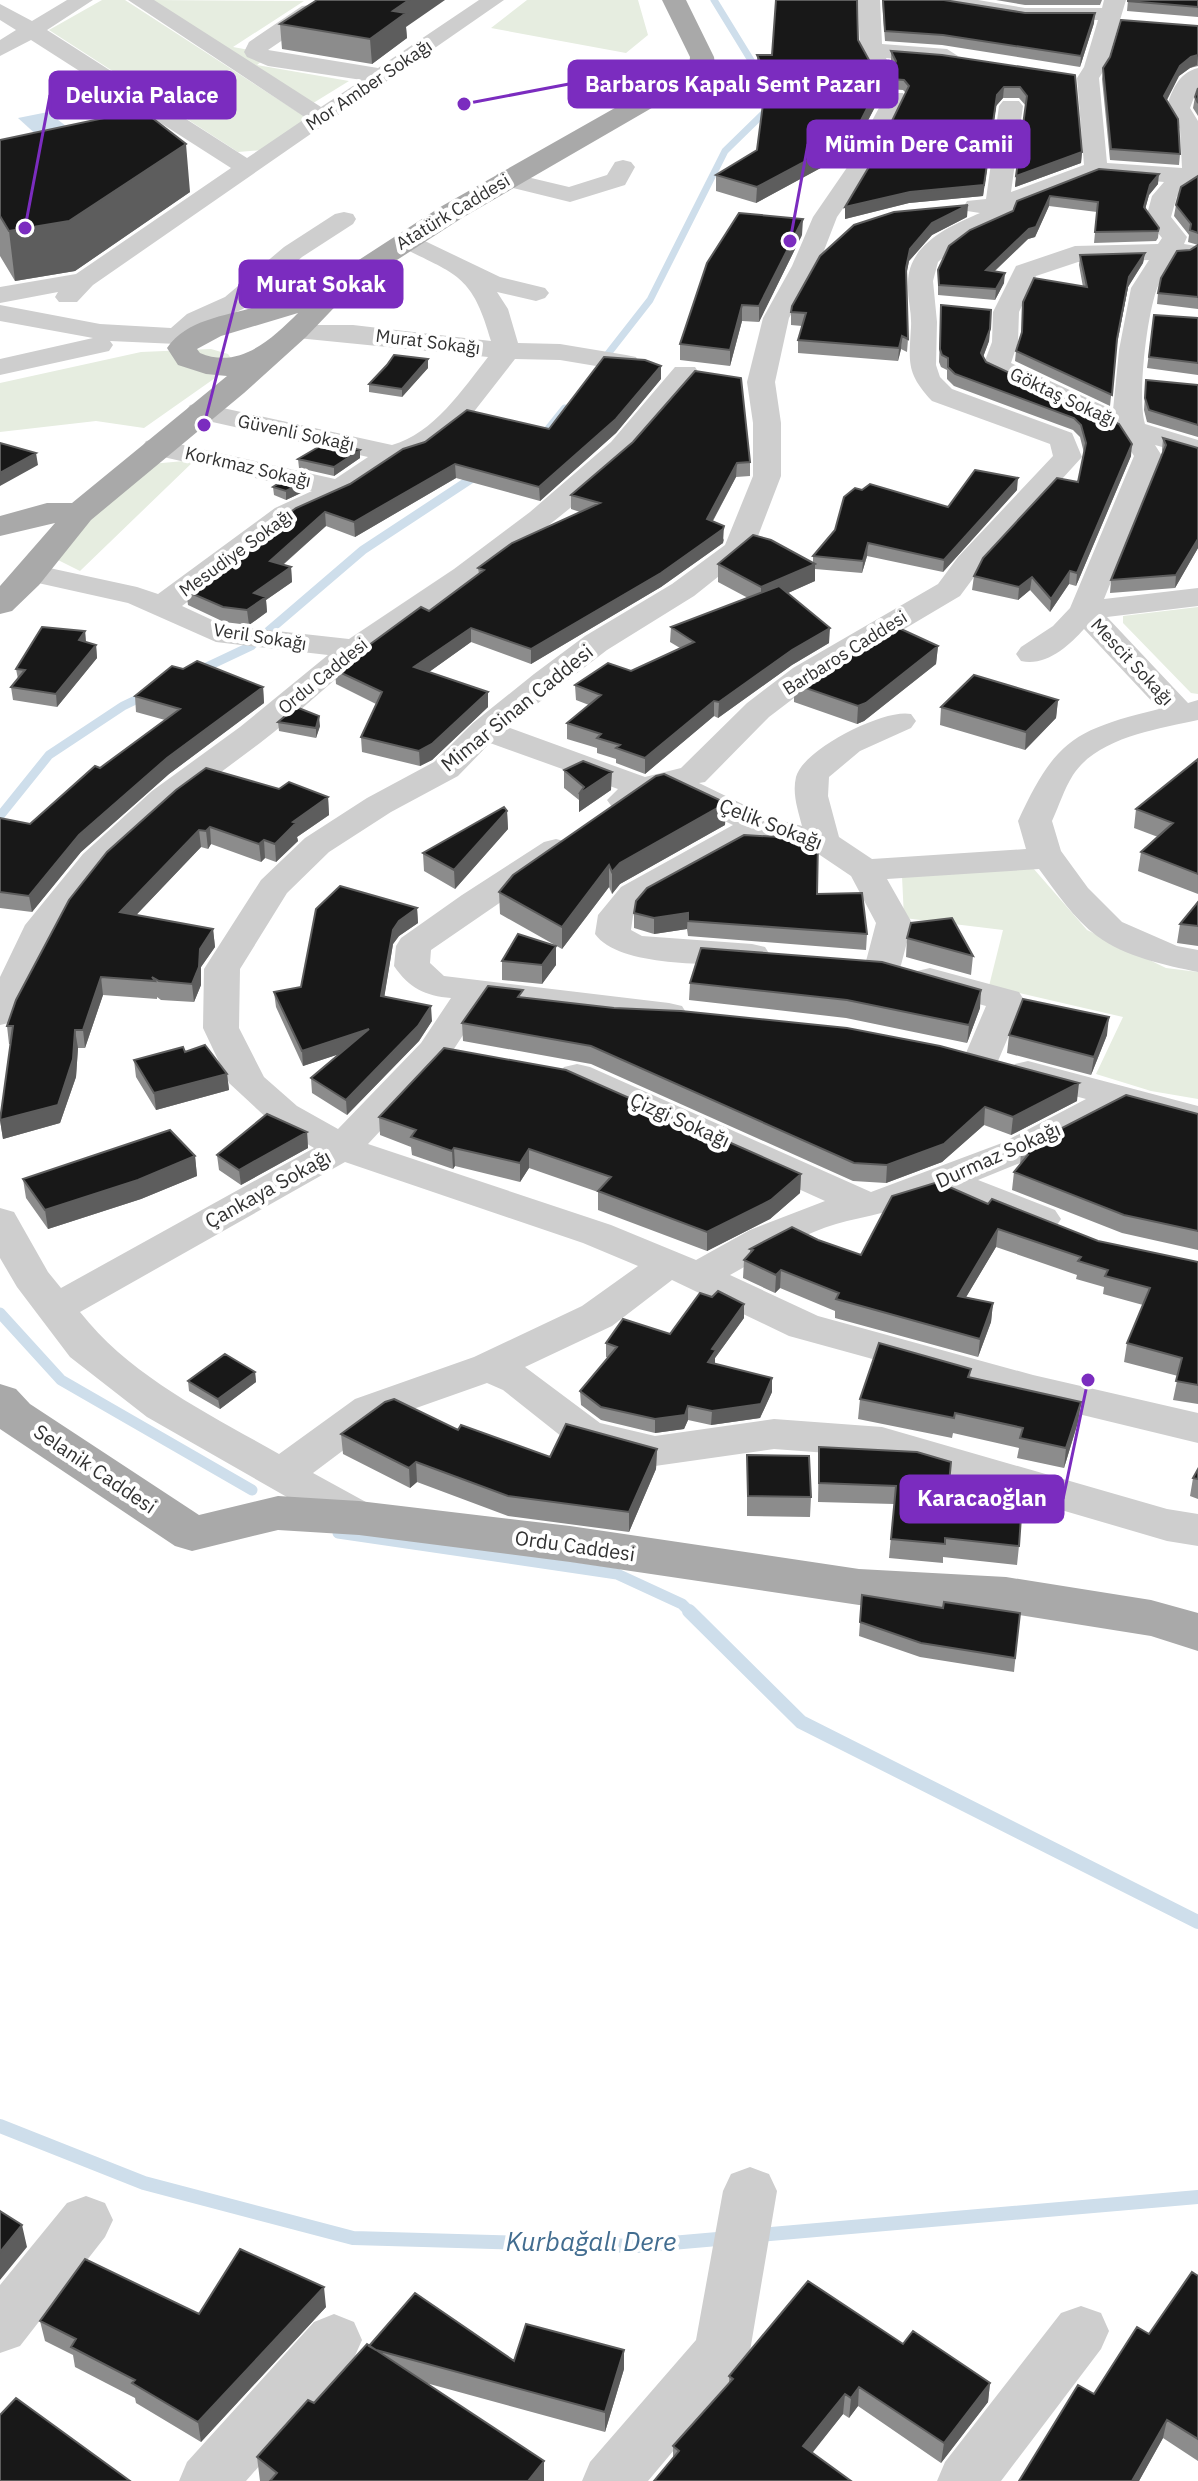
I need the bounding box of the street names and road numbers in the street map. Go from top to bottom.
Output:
street label: Mor Amber Sokağı [301,34,436,135]
street label: Atatürk Caddesi [391,168,514,255]
street label: Murat Sokağı [374,324,482,359]
street label: Göktaş Sokağı [1006,362,1120,431]
street label: Güvenli Sokağı [236,409,357,456]
street label: Korkmaz Sokağı [183,441,313,492]
street label: Mesudiye Sokağı [174,504,297,602]
street label: Barbaros Caddesi [778,605,911,700]
street label: Mescit Sokağı [1086,613,1179,710]
street label: Veril Sokağı [212,618,308,655]
street label: Ordu Caddesi [273,632,372,719]
street label: Mimar Sinan Caddesi [435,638,598,777]
street label: Çelik Sokağı [716,791,827,856]
street label: Çizgi Sokağı [626,1086,734,1154]
street label: Durmaz Sokağı [931,1115,1064,1194]
street label: Çankaya Sokağı [200,1143,336,1234]
street label: Selanik Caddesi [29,1418,162,1520]
street label: Ordu Caddesi [513,1524,637,1567]

